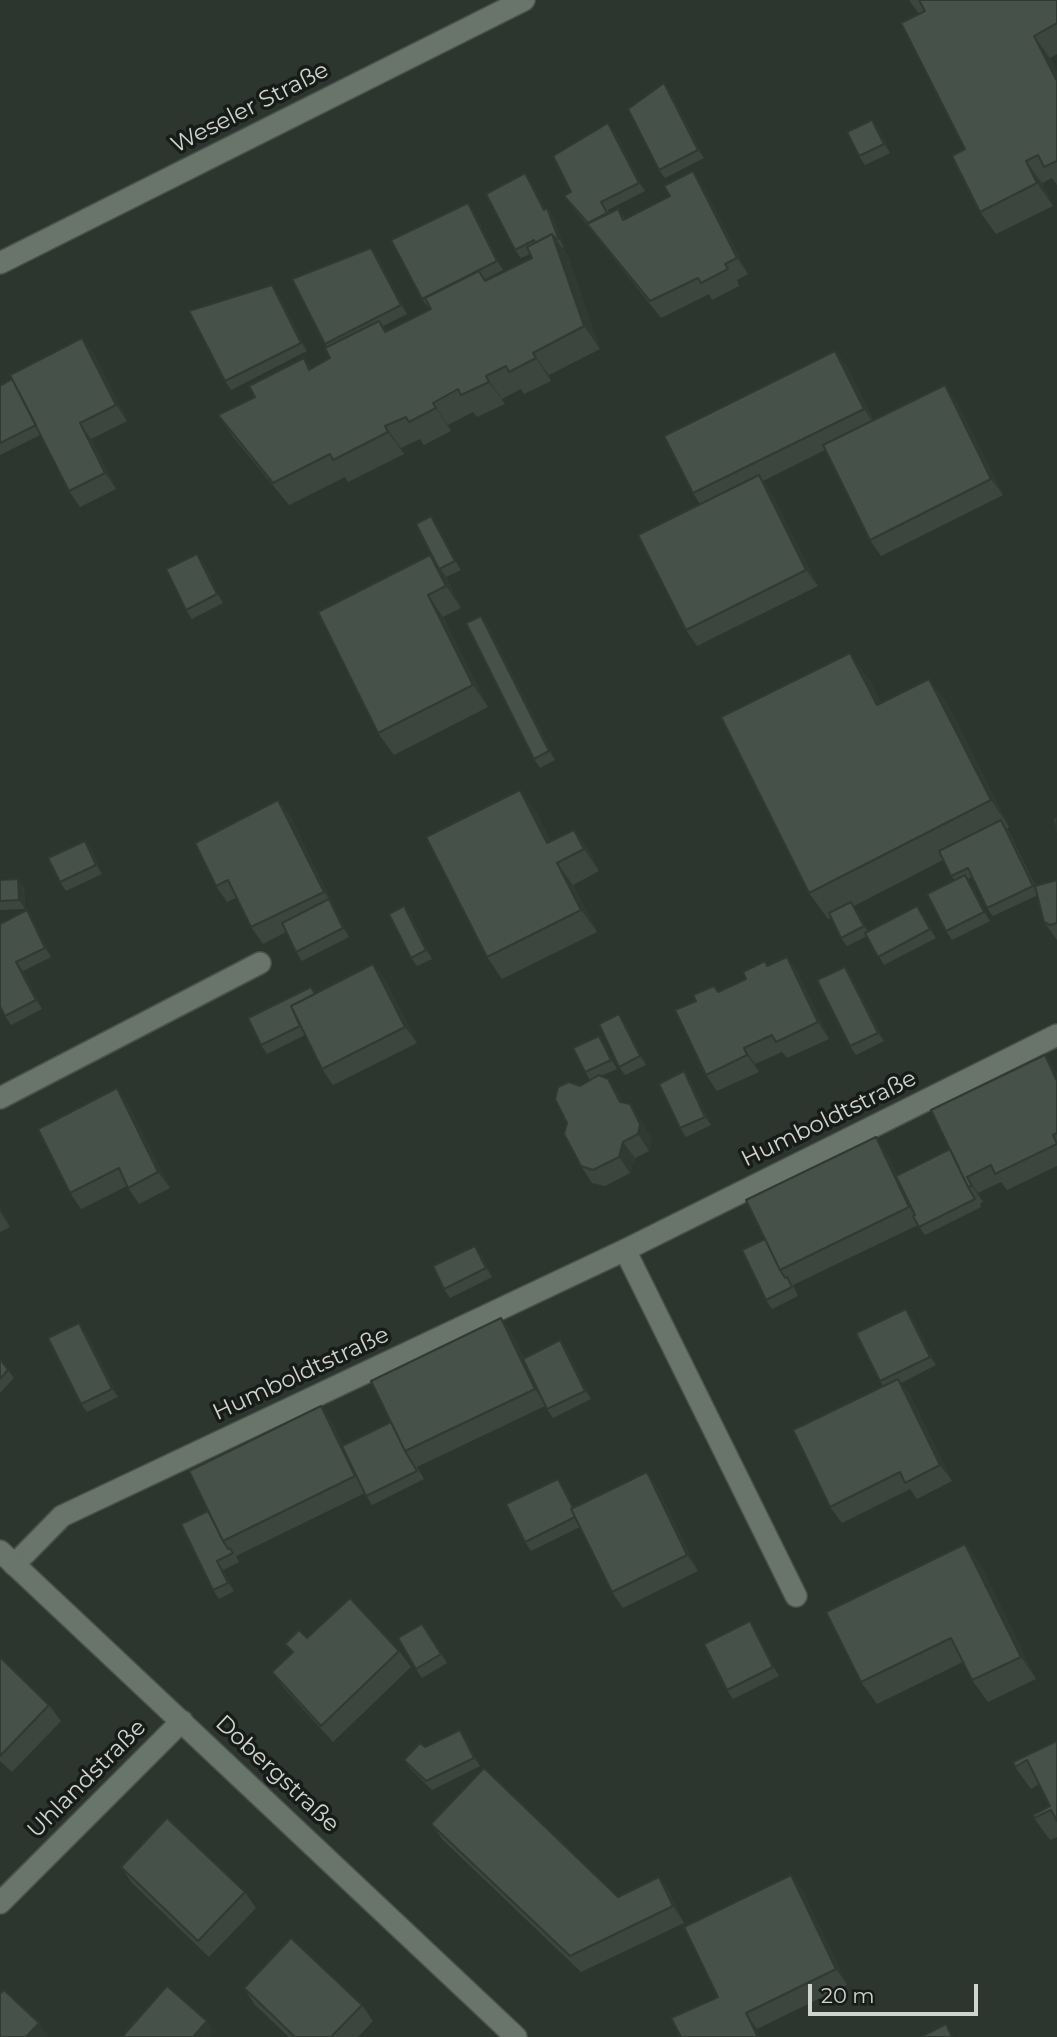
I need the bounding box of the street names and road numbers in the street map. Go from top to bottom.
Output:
street label: Weseler Straße [167,56,333,160]
street label: Humboldtstraße [737,1065,921,1173]
street label: Humboldtstraße [209,1321,393,1427]
street label: Dobergstraße [209,1710,345,1838]
street label: Uhlandstraße [22,1714,152,1844]

